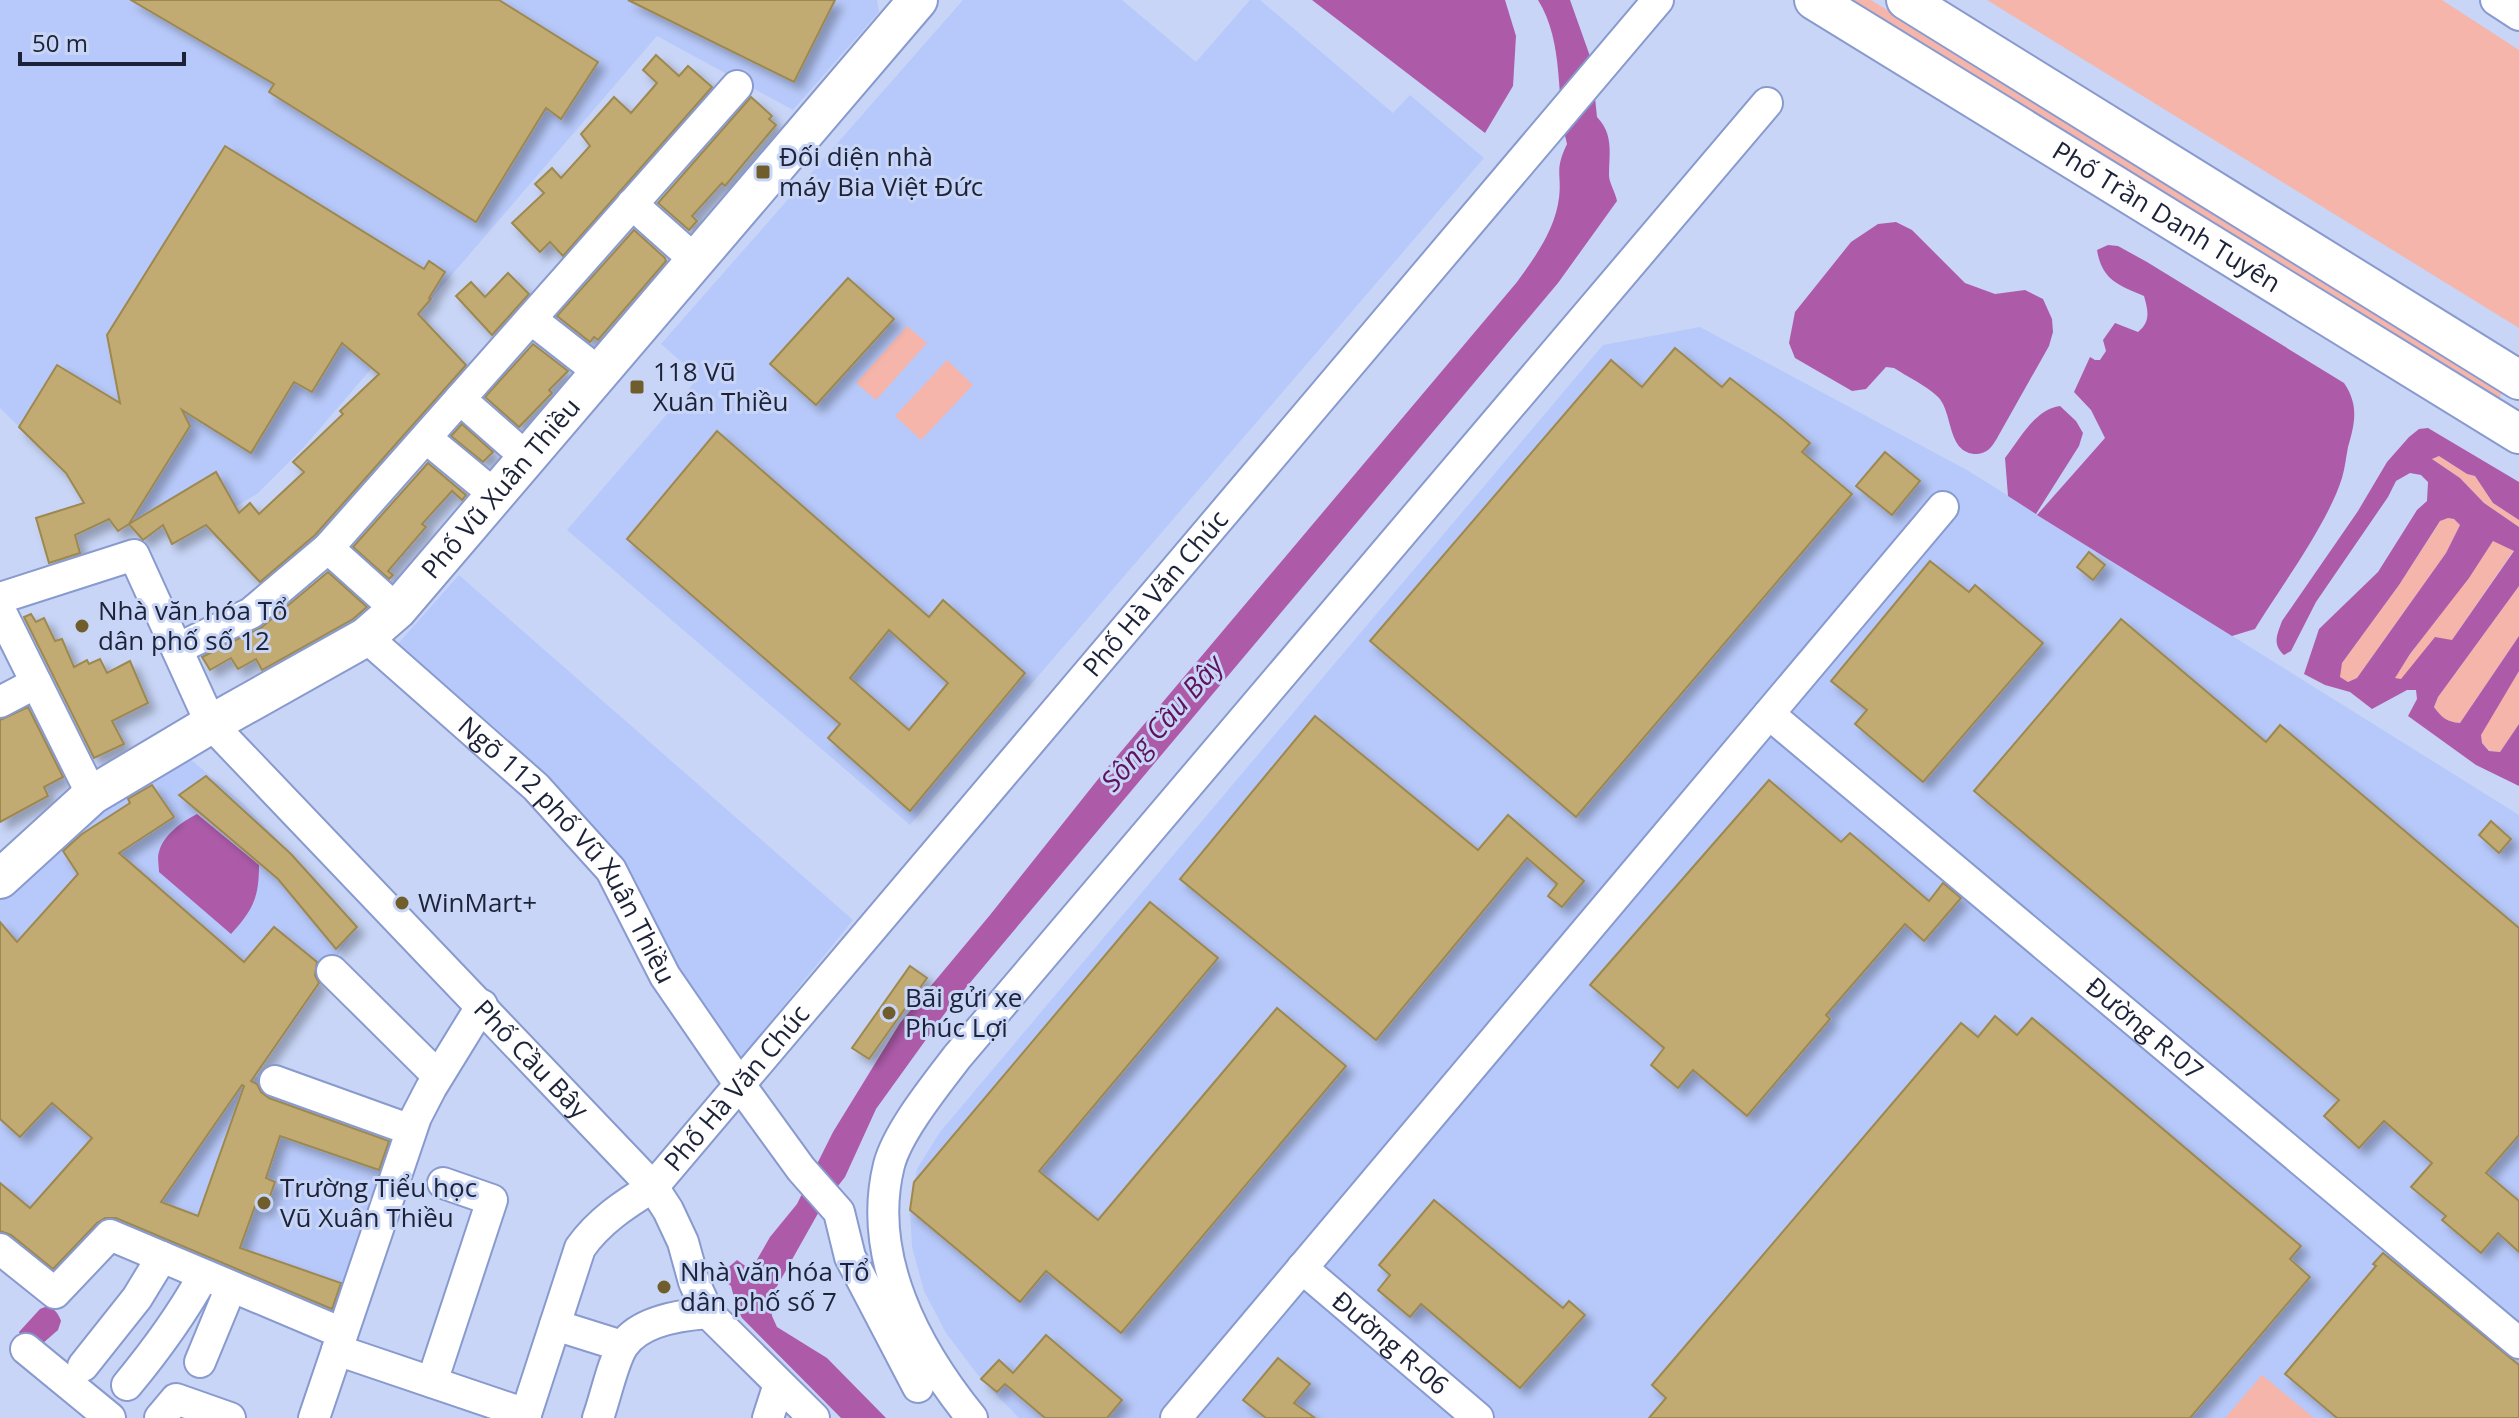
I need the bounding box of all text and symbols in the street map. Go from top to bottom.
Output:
scale bar [20,16,184,66]
text: 50 m [32,26,88,59]
street label: Phố Trần Danh Tuyên [2046,132,2288,300]
place label: Đối diện nhà máy Bia Việt Đức [779,138,983,204]
marker: Đối diện nhà máy Bia Việt Đức [754,163,772,181]
place label: 118 Vũ Xuân Thiều [653,353,788,419]
marker: 118 Vũ Xuân Thiều [628,378,646,396]
street label: Phố Vũ Xuân Thiều [412,389,588,586]
street label: Phố Hà Văn Chúc [1074,502,1236,684]
place label: Nhà văn hóa Tổ dân phố số 12 [98,592,288,658]
marker: Nhà văn hóa Tổ dân phố số 12 [73,617,91,635]
water label: Sông Cầu Bây [1091,645,1232,799]
street label: Ngõ 112 phố Vũ Xuân Thiều [451,708,685,989]
place label: WinMart+ [418,884,537,920]
marker: WinMart+ [393,894,411,912]
street label: Đường R-07 [2079,968,2211,1088]
place label: Bãi gửi xe Phúc Lợi [905,979,1022,1045]
street label: Phố Cầu Bây [466,991,598,1127]
street label: Phố Hà Văn Chúc [655,996,817,1178]
marker: Bãi gửi xe Phúc Lợi [880,1004,898,1022]
place label: Trường Tiểu học Vũ Xuân Thiều [280,1169,477,1235]
marker: Trường Tiểu học Vũ Xuân Thiều [255,1194,273,1212]
place label: Nhà văn hóa Tổ dân phố số 7 [680,1253,870,1319]
marker: Nhà văn hóa Tổ dân phố số 7 [655,1278,673,1296]
street label: Đường R-06 [1325,1282,1457,1403]

